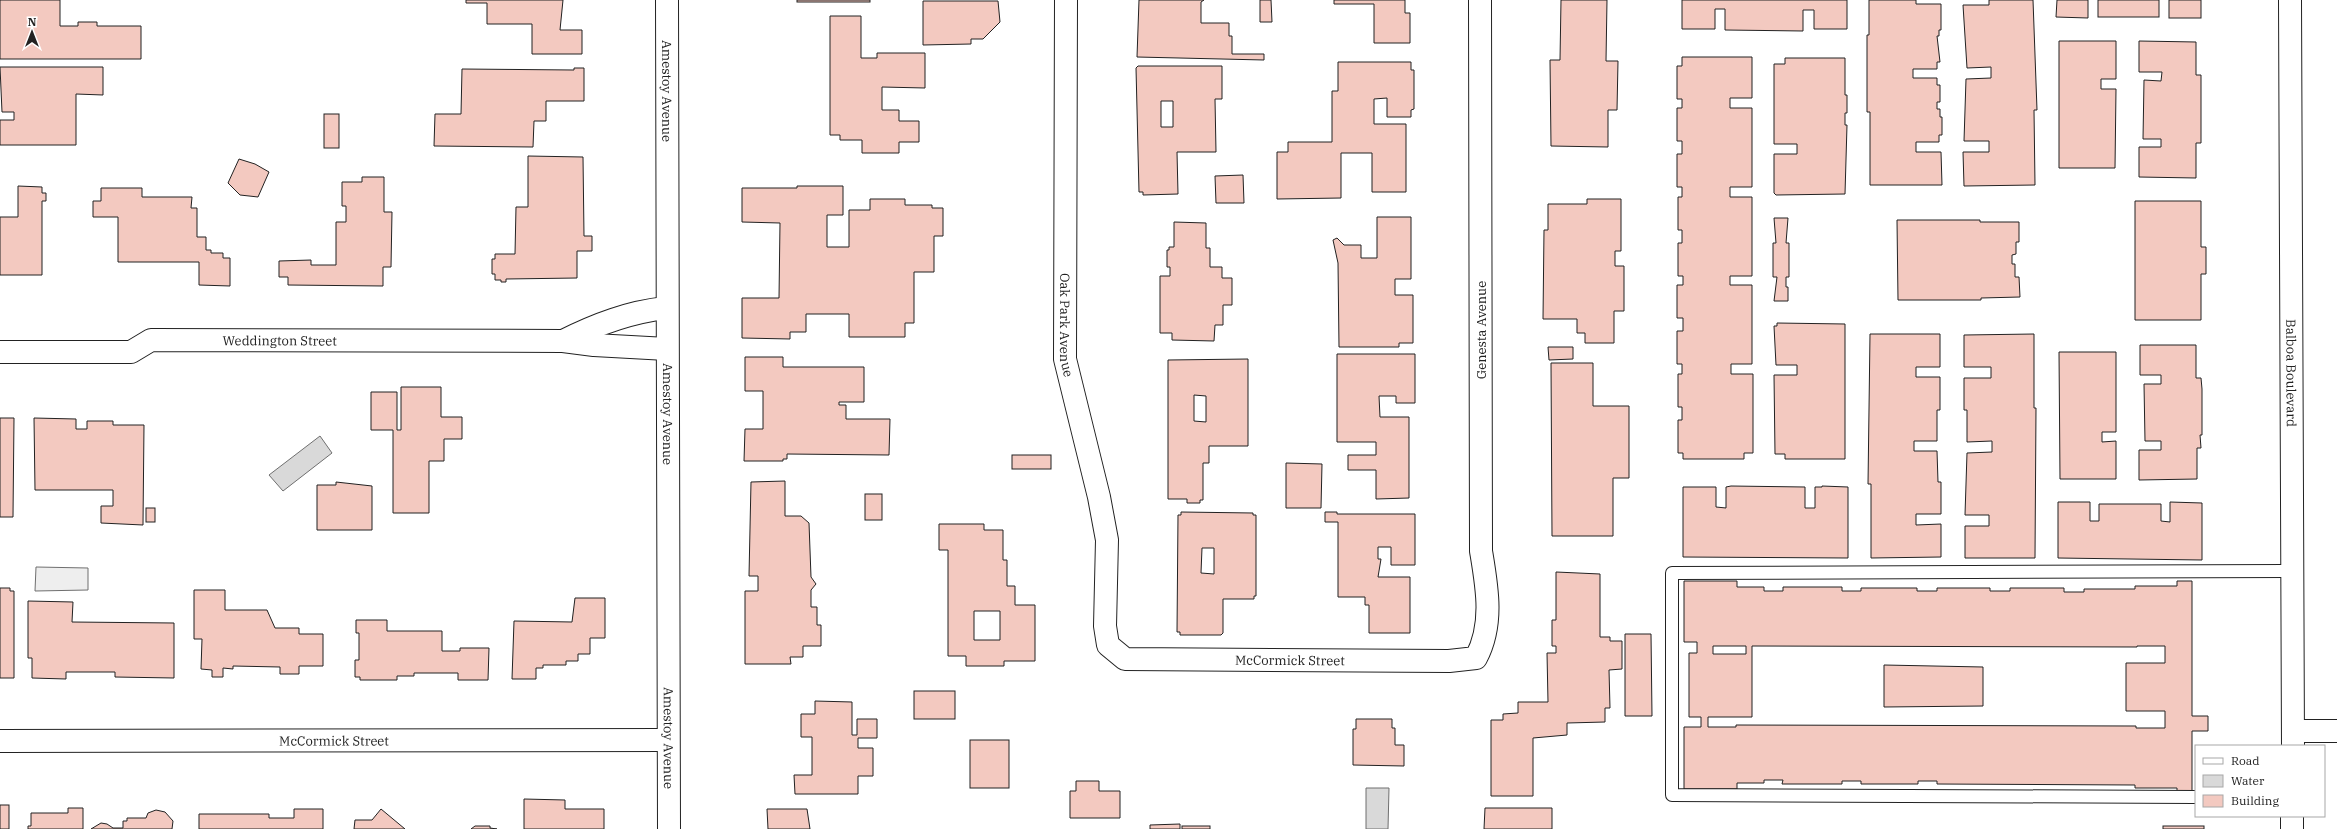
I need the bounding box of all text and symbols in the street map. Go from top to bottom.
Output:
north arrow [12,12,52,52]
text: N [28,15,37,29]
street label: Amestoy Avenue [659,40,676,142]
street label: Oak Park Avenue [1056,273,1078,379]
street label: Genesta Avenue [1473,281,1490,379]
street label: Balboa Boulevard [2283,319,2300,427]
street label: Weddington Street [223,332,337,349]
street label: Amestoy Avenue [659,363,677,465]
street label: McCormick Street [1235,651,1345,669]
street label: Amestoy Avenue [660,687,677,789]
street label: McCormick Street [279,732,389,749]
legend [2195,745,2325,817]
text: Road [2231,753,2260,768]
text: Water [2231,773,2265,788]
text: Building [2231,793,2279,808]

